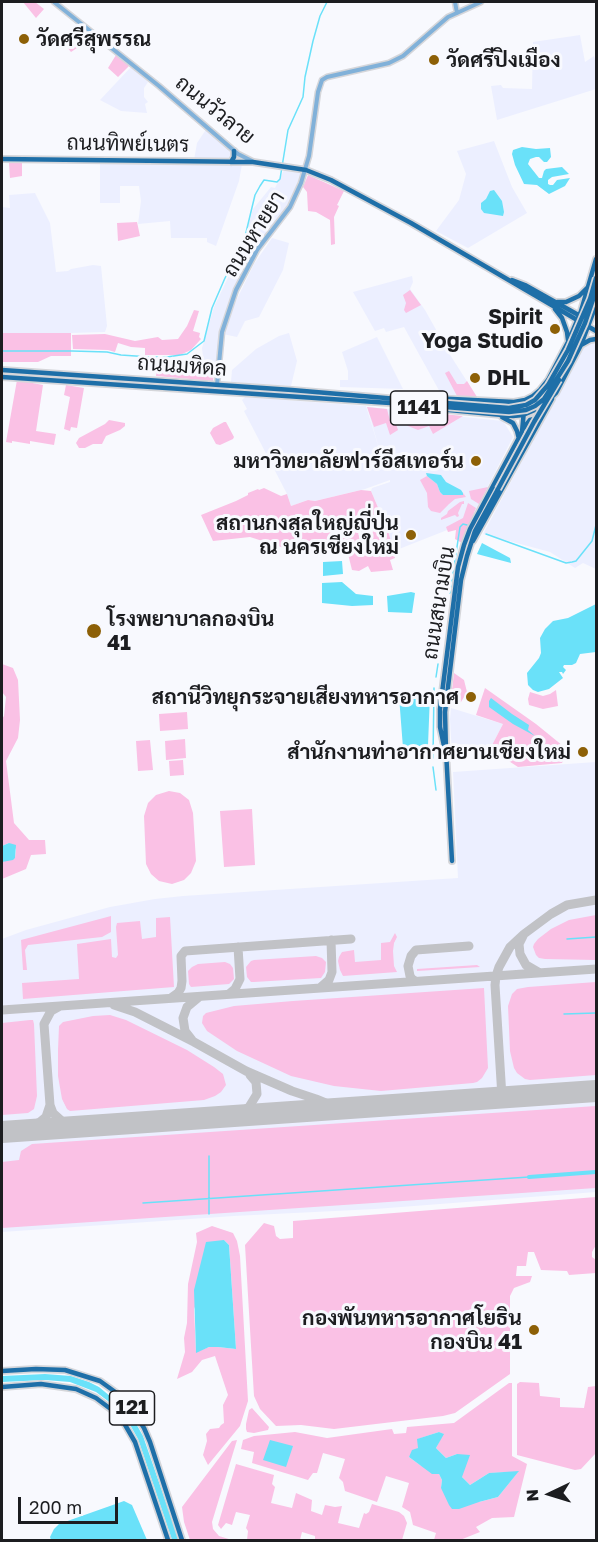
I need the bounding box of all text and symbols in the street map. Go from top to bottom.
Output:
place label: วัดศรีสุพรรณ [36,26,151,52]
marker: วัดศรีสุพรรณ [17,32,31,46]
place label: วัดศรีปิงเมือง [446,47,561,73]
marker: วัดศรีปิงเมือง [427,53,441,67]
street label: ถนนวัวลาย [170,70,260,150]
street label: ถนนทิพย์เนตร [66,130,190,158]
street label: ถนนหายยา [218,186,290,282]
place label: Spirit Yoga Studio [421,304,543,354]
marker: Spirit Yoga Studio [548,322,562,336]
street label: ถนนมหิดล [136,350,228,382]
place label: DHL [487,365,530,391]
marker: DHL [468,371,482,385]
road number: 1141 [390,391,448,425]
place label: มหาวิทยาลัยฟาร์อีสเทอร์น [233,448,464,474]
marker: มหาวิทยาลัยฟาร์อีสเทอร์น [469,454,483,468]
place label: สถานกงสุลใหญ่ญี่ปุ่น ณ นครเชียงใหม่ [216,510,399,560]
marker: สถานกงสุลใหญ่ญี่ปุ่น ณ นครเชียงใหม่ [404,528,418,542]
street label: ถนนสนามบิน [418,544,460,662]
place label: โรงพยาบาลกองบิน 41 [107,606,274,656]
marker: โรงพยาบาลกองบิน 41 [85,622,103,640]
place label: สถานีวิทยุกระจายเสียงทหารอากาศ [152,684,459,710]
marker: สถานีวิทยุกระจายเสียงทหารอากาศ [464,690,478,704]
place label: สำนักงานท่าอากาศยานเชียงใหม่ [287,739,571,765]
marker: สำนักงานท่าอากาศยานเชียงใหม่ [576,745,590,759]
place label: กองพันทหารอากาศโยธิน กองบิน 41 [302,1305,522,1355]
marker: กองพันทหารอากาศโยธิน กองบิน 41 [527,1323,541,1337]
road number: 121 [110,1391,154,1425]
north arrow [520,1464,580,1524]
scale bar [21,1485,122,1523]
text: N [522,1488,542,1502]
text: 200 m [29,1496,82,1518]

